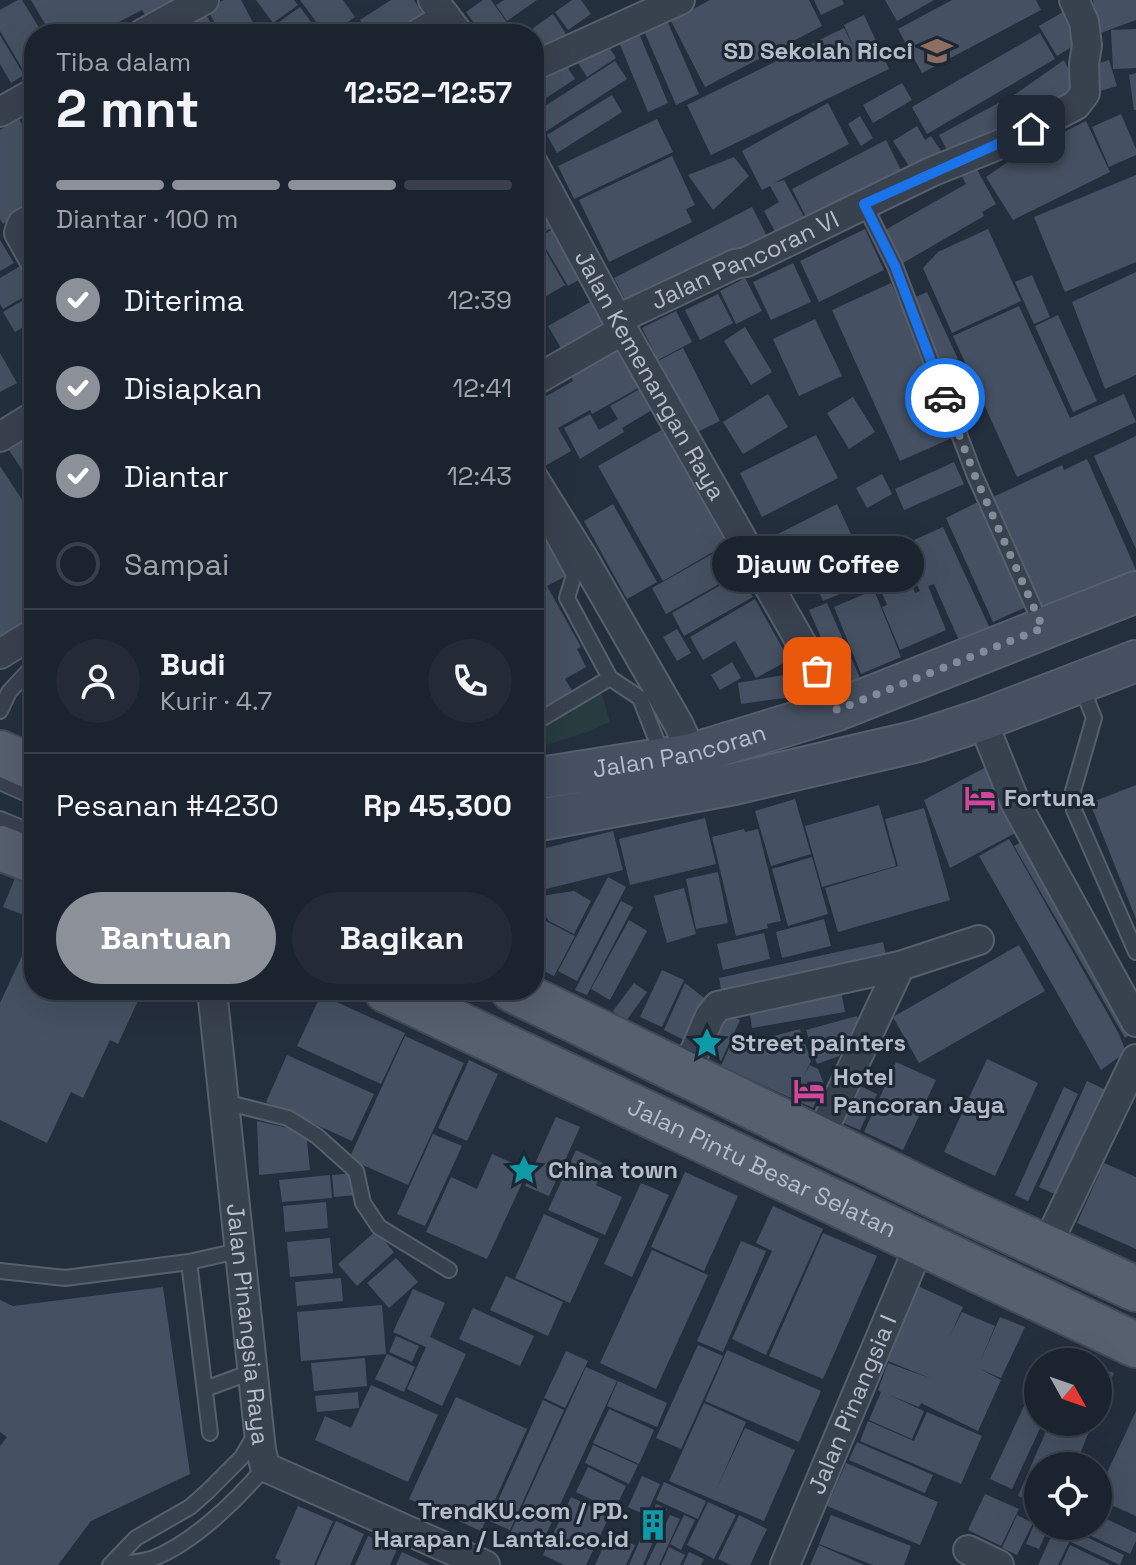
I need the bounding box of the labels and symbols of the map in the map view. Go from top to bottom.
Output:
school or university icon: SD Sekolah Ricci [920,34,954,68]
place label: SD Sekolah Ricci [723,35,913,66]
pin [997,95,1065,163]
street label: Jalan Pancoran VI [646,203,844,316]
street label: Jalan Kemenangan Raya [568,245,733,506]
courier [905,358,985,438]
callout: Djauw Coffee [711,535,923,591]
pin [783,637,851,705]
street label: Jalan Pancoran [590,716,770,785]
hotel icon: Fortuna [963,781,997,815]
place label: Fortuna [1004,782,1095,813]
place icon: Street painters [690,1026,724,1060]
place label: Street painters [731,1027,906,1058]
place label: Hotel Pancoran Jaya [833,1061,1005,1120]
hotel icon: Hotel Pancoran Jaya [792,1074,826,1108]
street label: Jalan Pintu Besar Selatan [623,1091,902,1244]
place icon: China town [507,1153,541,1187]
place label: China town [548,1154,678,1185]
street label: Jalan Pinangsia Raya [220,1202,276,1447]
street label: Jalan Pinangsia I [801,1310,903,1499]
north arrow [1024,1348,1112,1436]
place label: TrendKU.com / PD. Harapan / Lantai.co.id [374,1495,629,1554]
building icon: TrendKU.com / PD. Harapan / Lantai.co.id [636,1508,670,1542]

